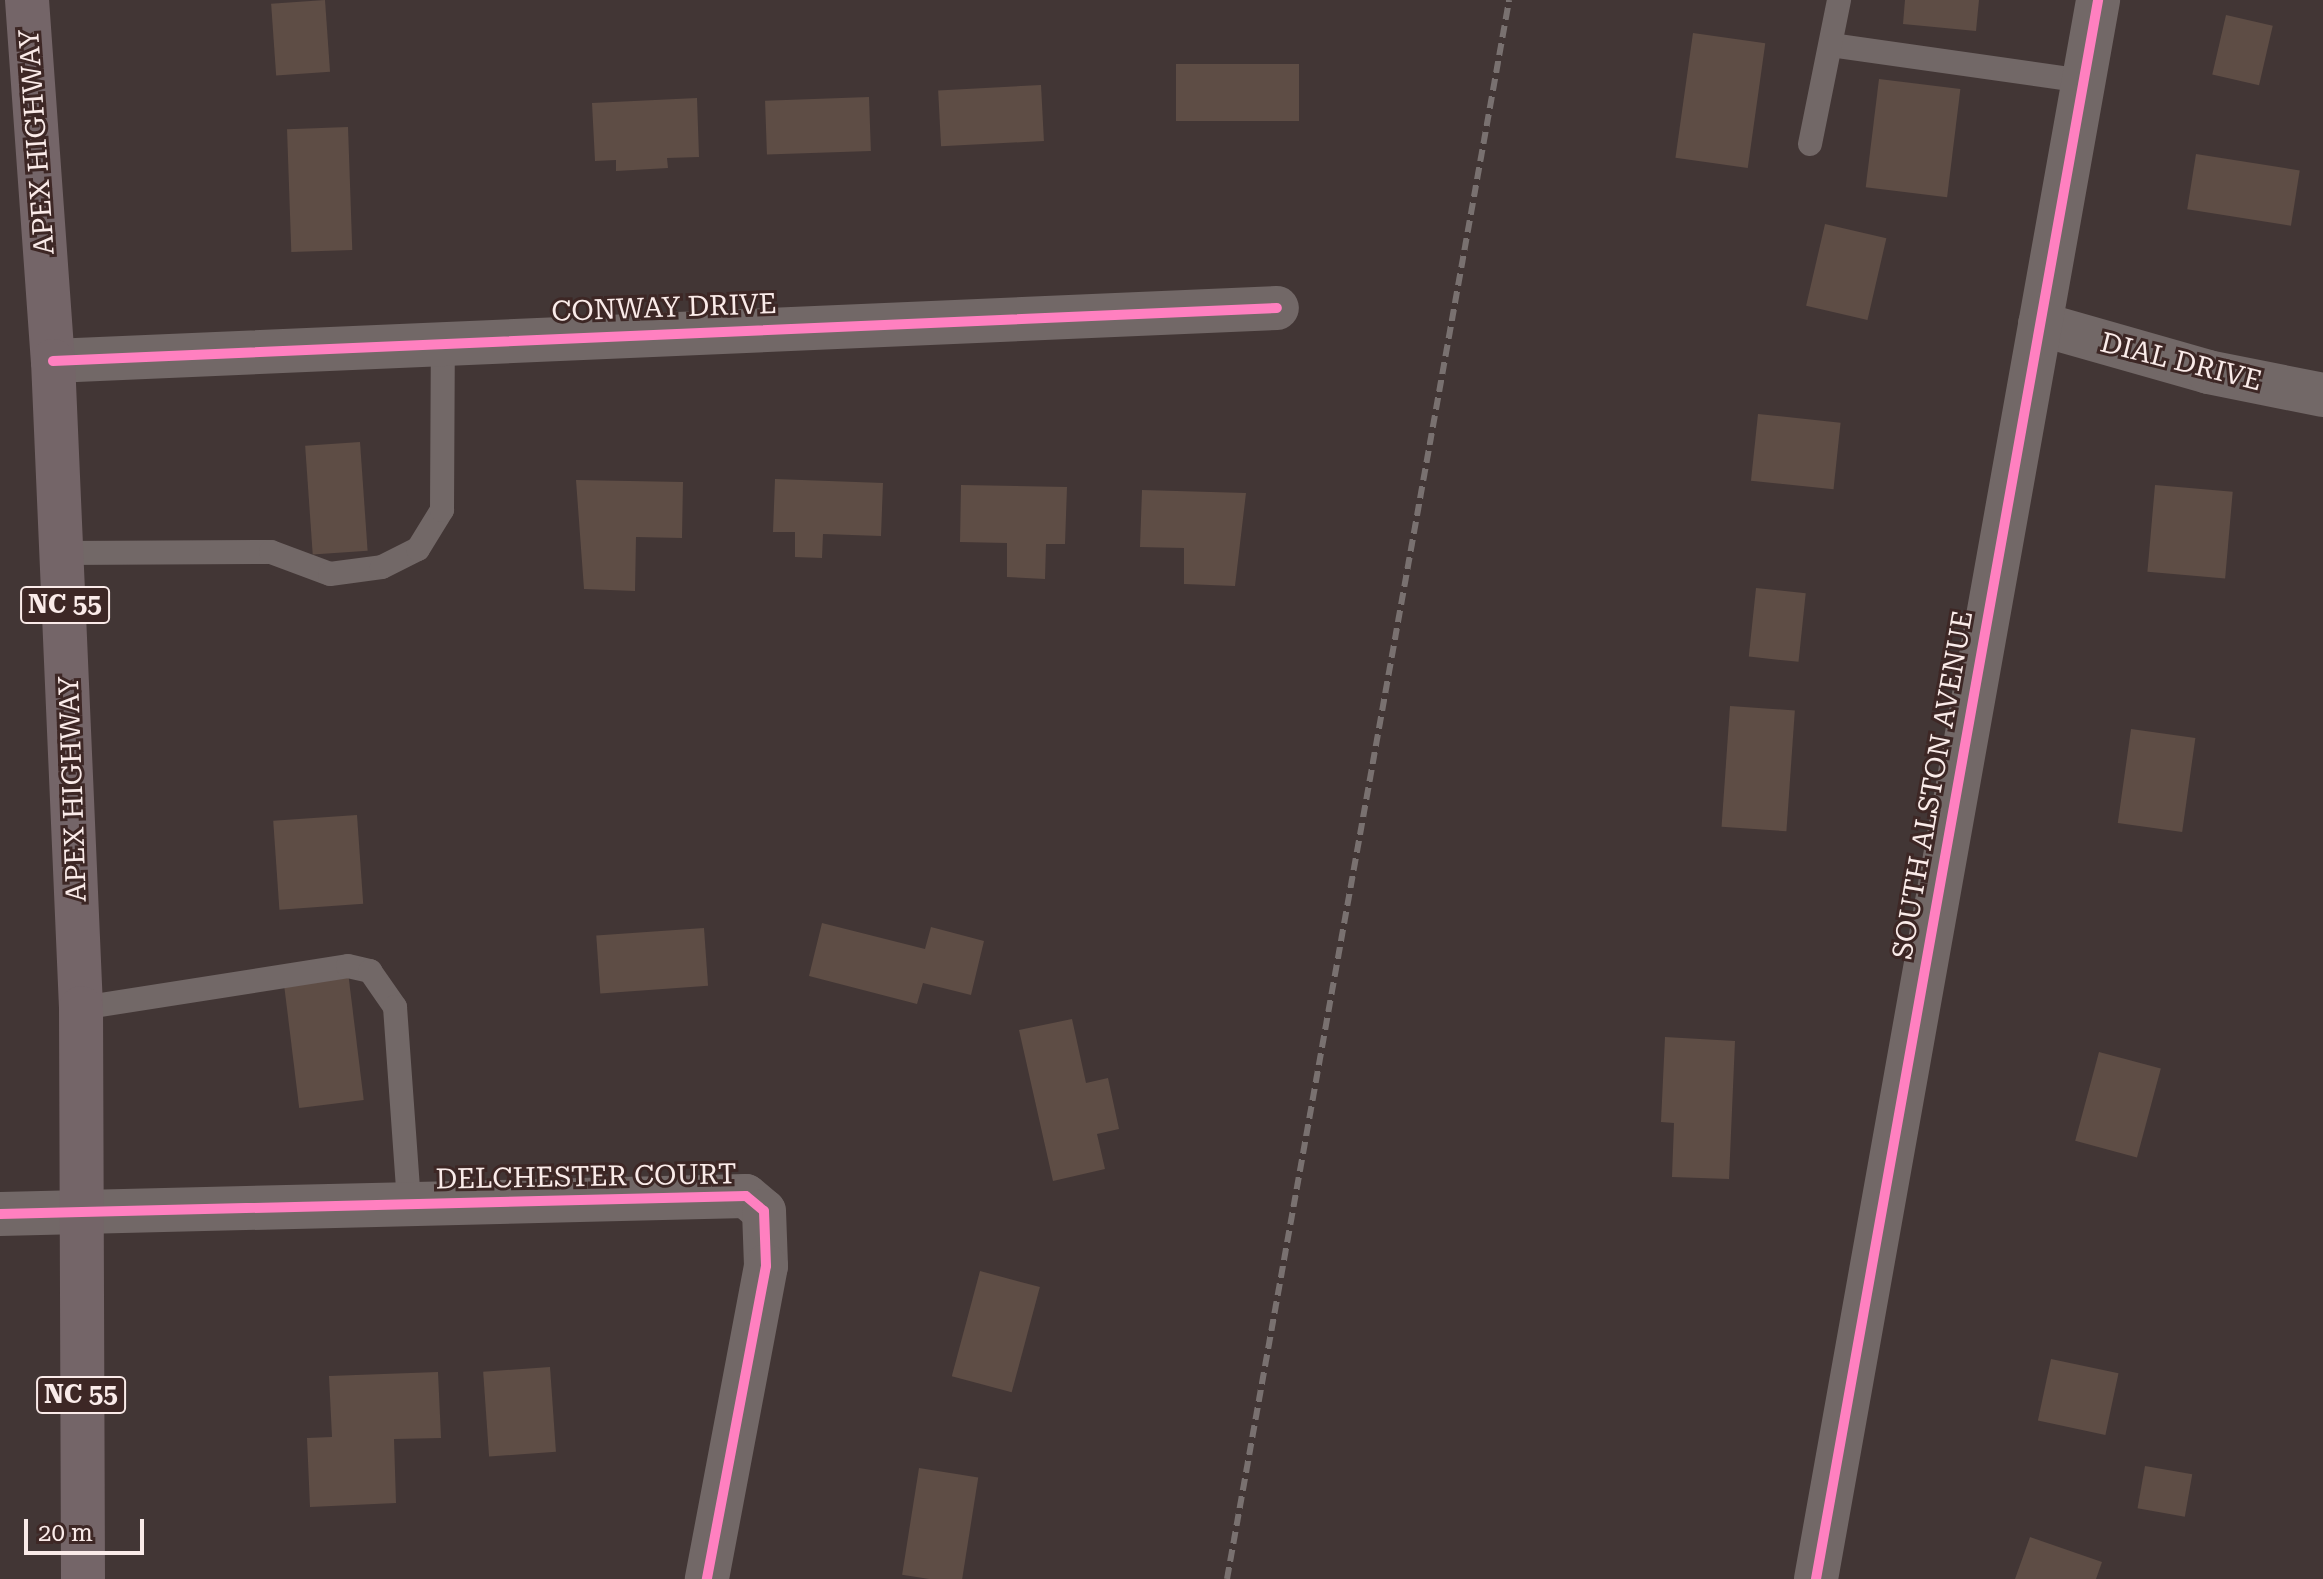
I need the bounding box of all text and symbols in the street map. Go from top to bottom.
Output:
street label: APEX HIGHWAY [12,28,62,256]
street label: CONWAY DRIVE [551,287,777,329]
street label: DIAL DRIVE [2097,326,2265,398]
road number: NC 55 [19,583,111,627]
street label: SOUTH ALSTON AVENUE [1886,608,1980,962]
street label: APEX HIGHWAY [52,675,94,903]
street label: DELCHESTER COURT [435,1158,737,1196]
road number: NC 55 [35,1373,127,1417]
scale bar [28,1503,148,1553]
text: 20 m [38,1519,93,1547]

